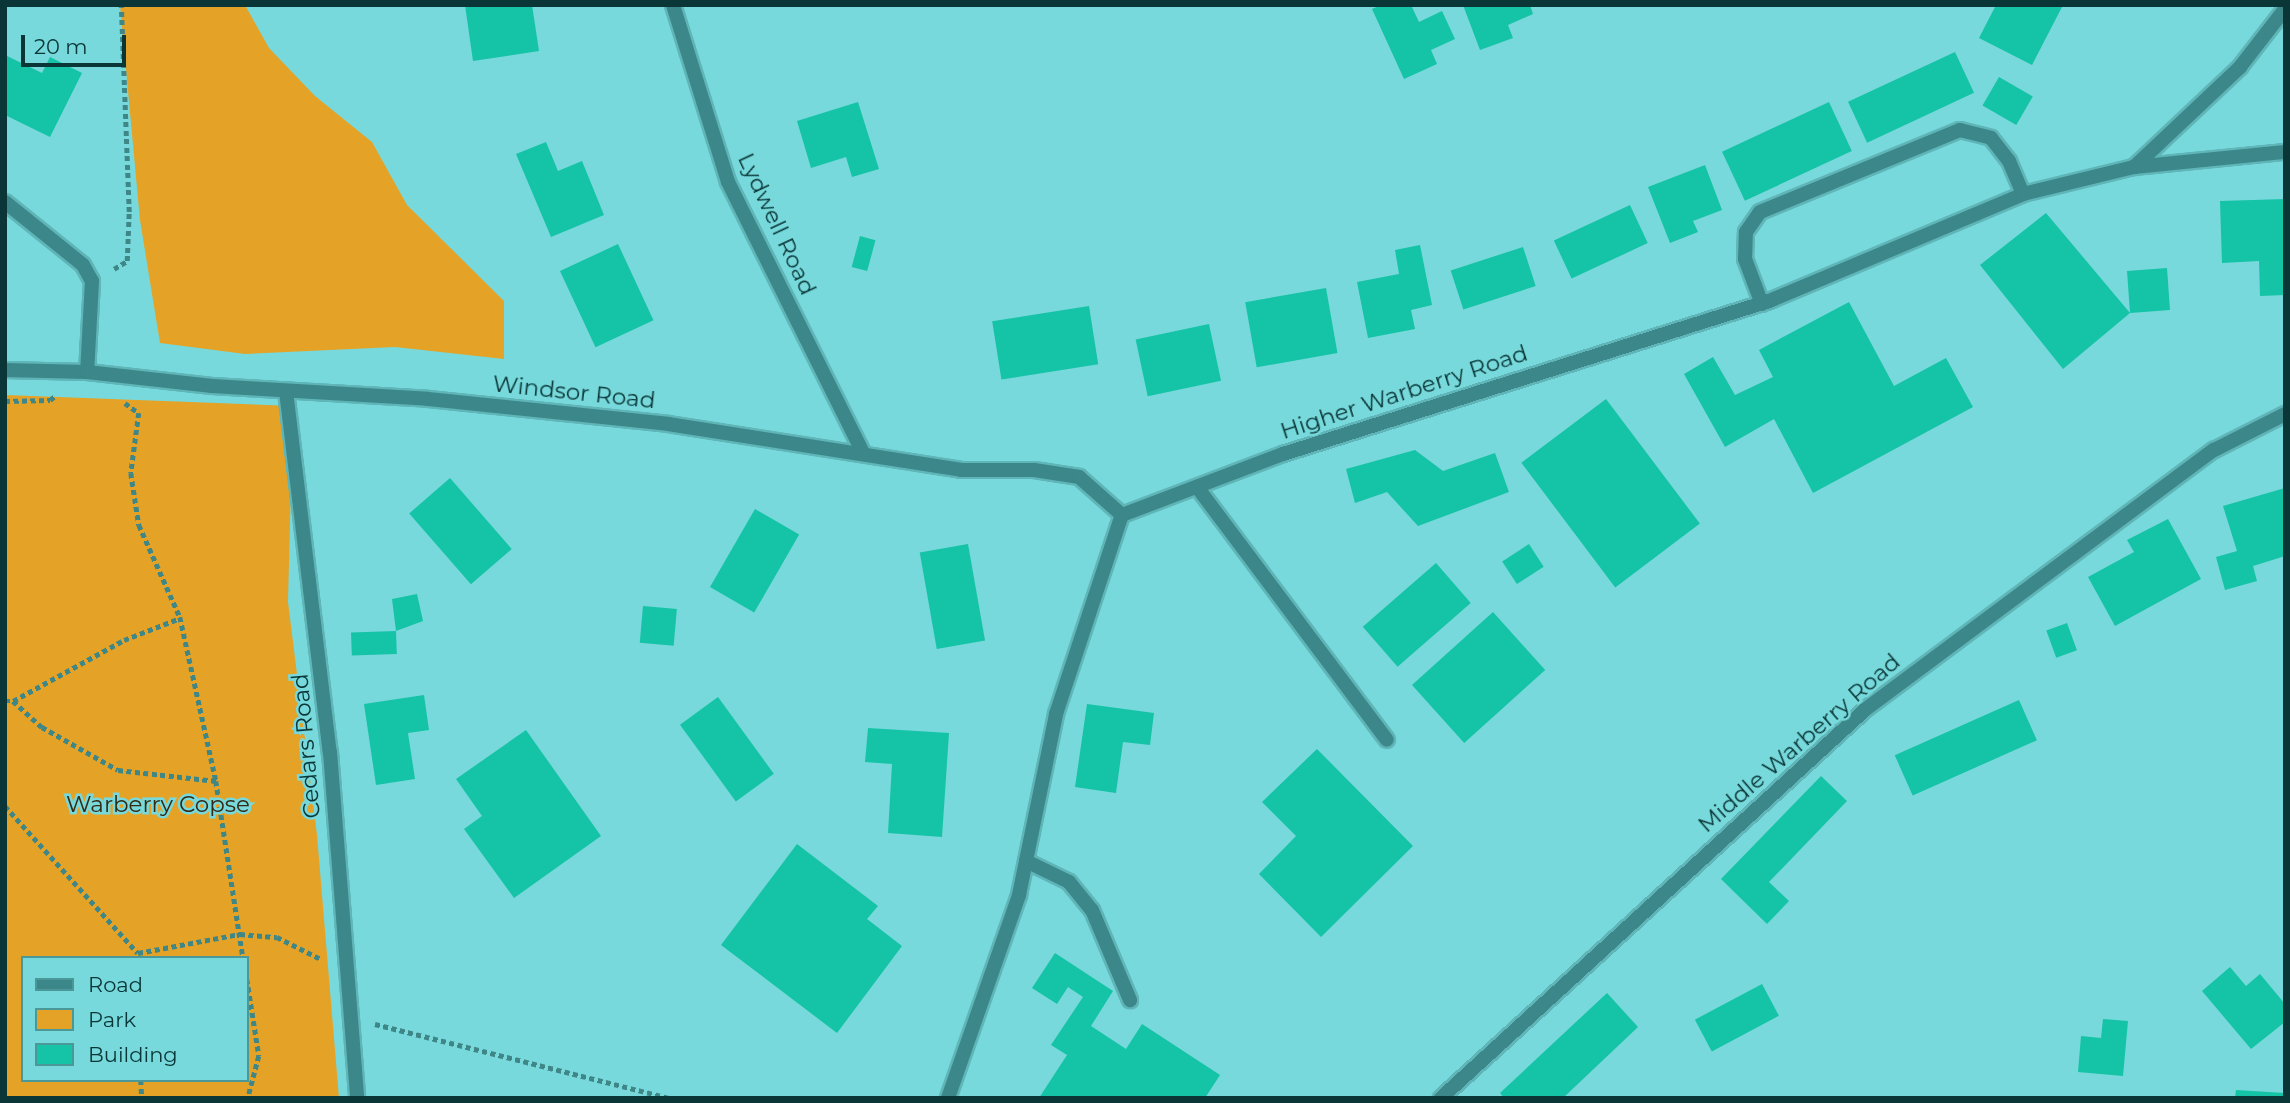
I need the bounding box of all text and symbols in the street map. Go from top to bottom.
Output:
scale bar [24,21,130,65]
text: 20 m [34,34,88,59]
street label: Lydwell Road [732,149,822,299]
street label: Higher Warberry Road [1277,339,1531,445]
street label: Windsor Road [491,370,657,414]
street label: Middle Warberry Road [1692,648,1906,838]
street label: Cedars Road [286,672,326,820]
park label: Warberry Copse [66,790,250,818]
legend [21,956,248,1082]
text: Road [88,972,143,997]
text: Park [88,1007,136,1032]
text: Building [88,1042,178,1067]

